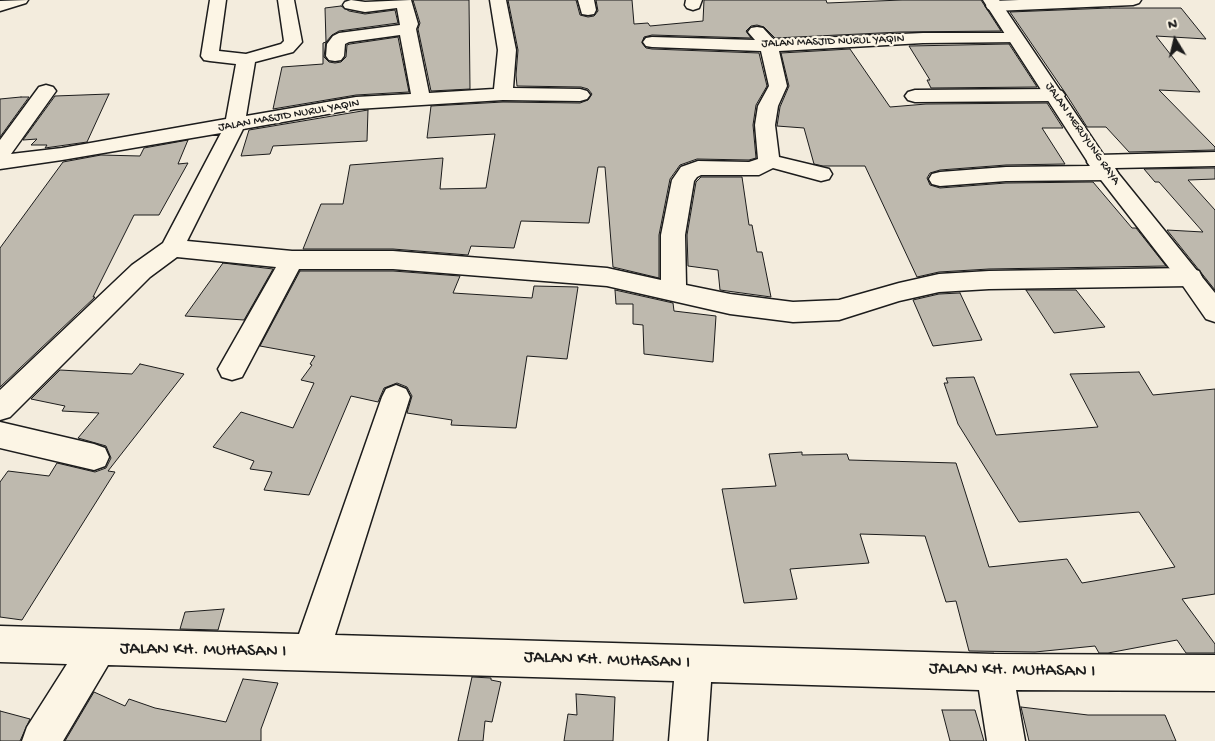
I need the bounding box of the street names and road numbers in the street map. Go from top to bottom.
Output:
street label: JALAN MASJID NURUL YAQIN [761,32,905,52]
street label: JALAN MERUYUNG RAYA [1041,80,1123,188]
street label: JALAN MASJID NURUL YAQIN [217,96,361,136]
street label: JALAN KH. MUHASAN I [120,639,286,663]
street label: JALAN KH. MUHASAN I [523,647,691,675]
street label: JALAN KH. MUHASAN I [929,659,1095,683]

